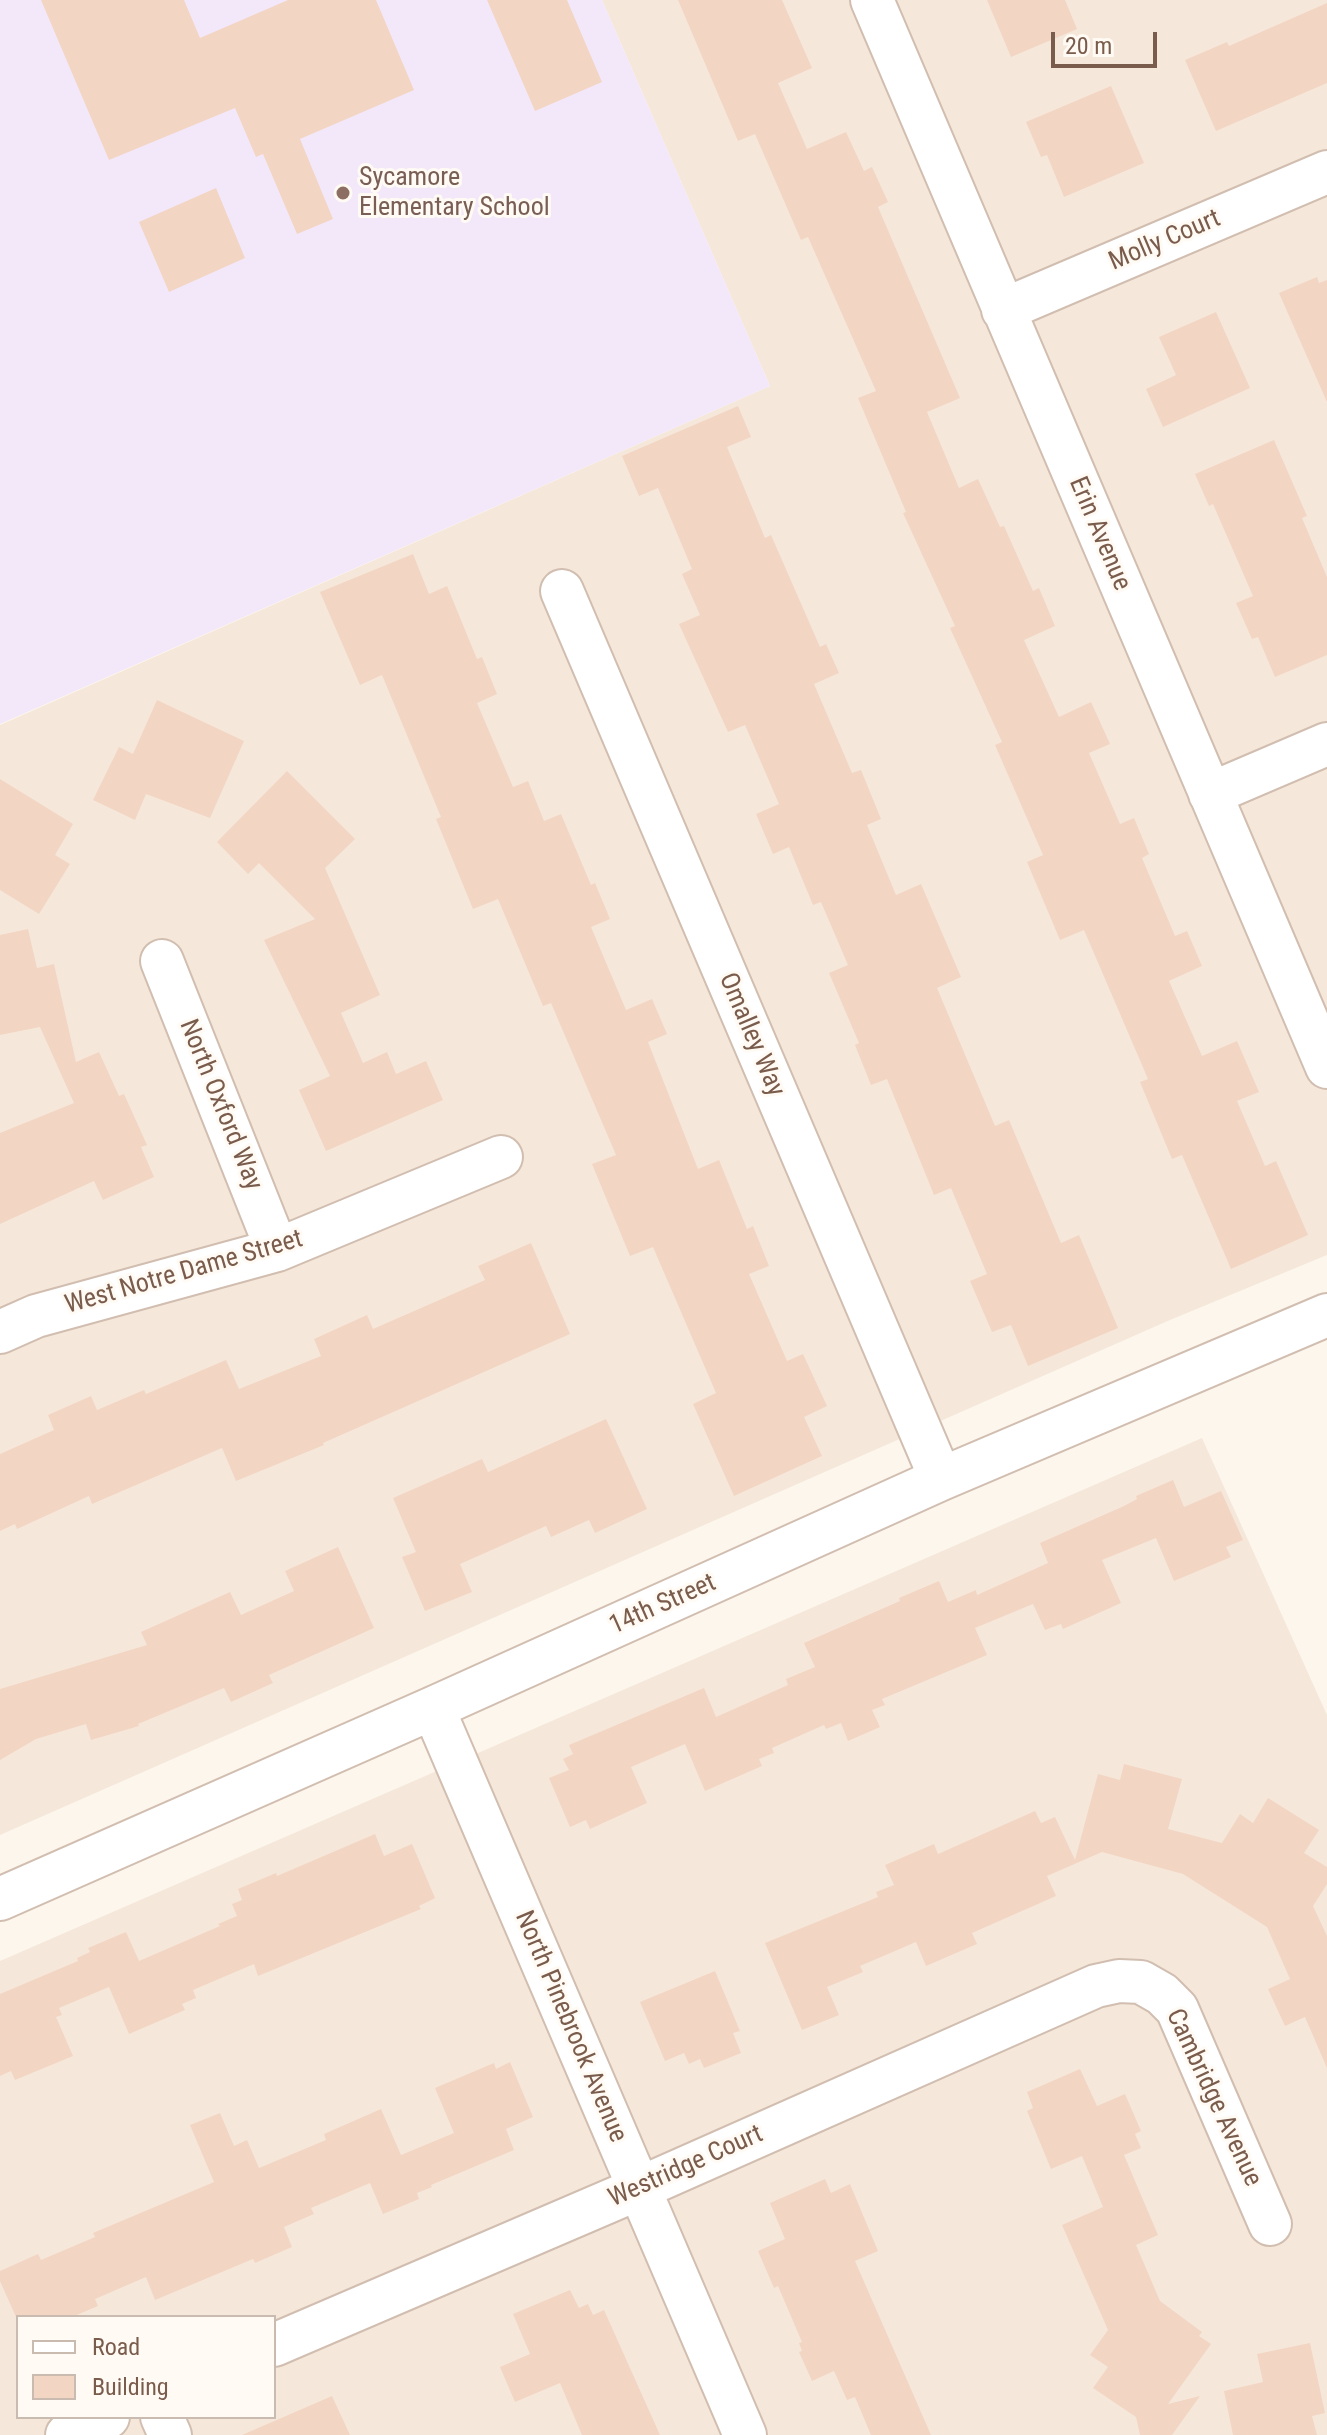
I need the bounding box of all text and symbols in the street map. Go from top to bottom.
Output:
scale bar [1055,16,1161,66]
text: 20 m [1065,32,1112,60]
place label: Sycamore Elementary School [359,162,550,224]
marker: Sycamore Elementary School [334,184,352,202]
street label: Molly Court [1105,204,1225,278]
street label: Erin Avenue [1061,473,1137,595]
street label: Omalley Way [711,969,791,1101]
street label: North Oxford Way [172,1015,268,1195]
street label: West Notre Dame Street [62,1224,306,1322]
street label: 14th Street [605,1568,721,1642]
street label: North Pinebrook Avenue [507,1907,633,2147]
street label: Cambridge Avenue [1158,2004,1268,2192]
street label: Westridge Court [604,2119,768,2215]
legend [16,2315,276,2419]
text: Road [92,2333,140,2361]
text: Building [92,2373,169,2401]

